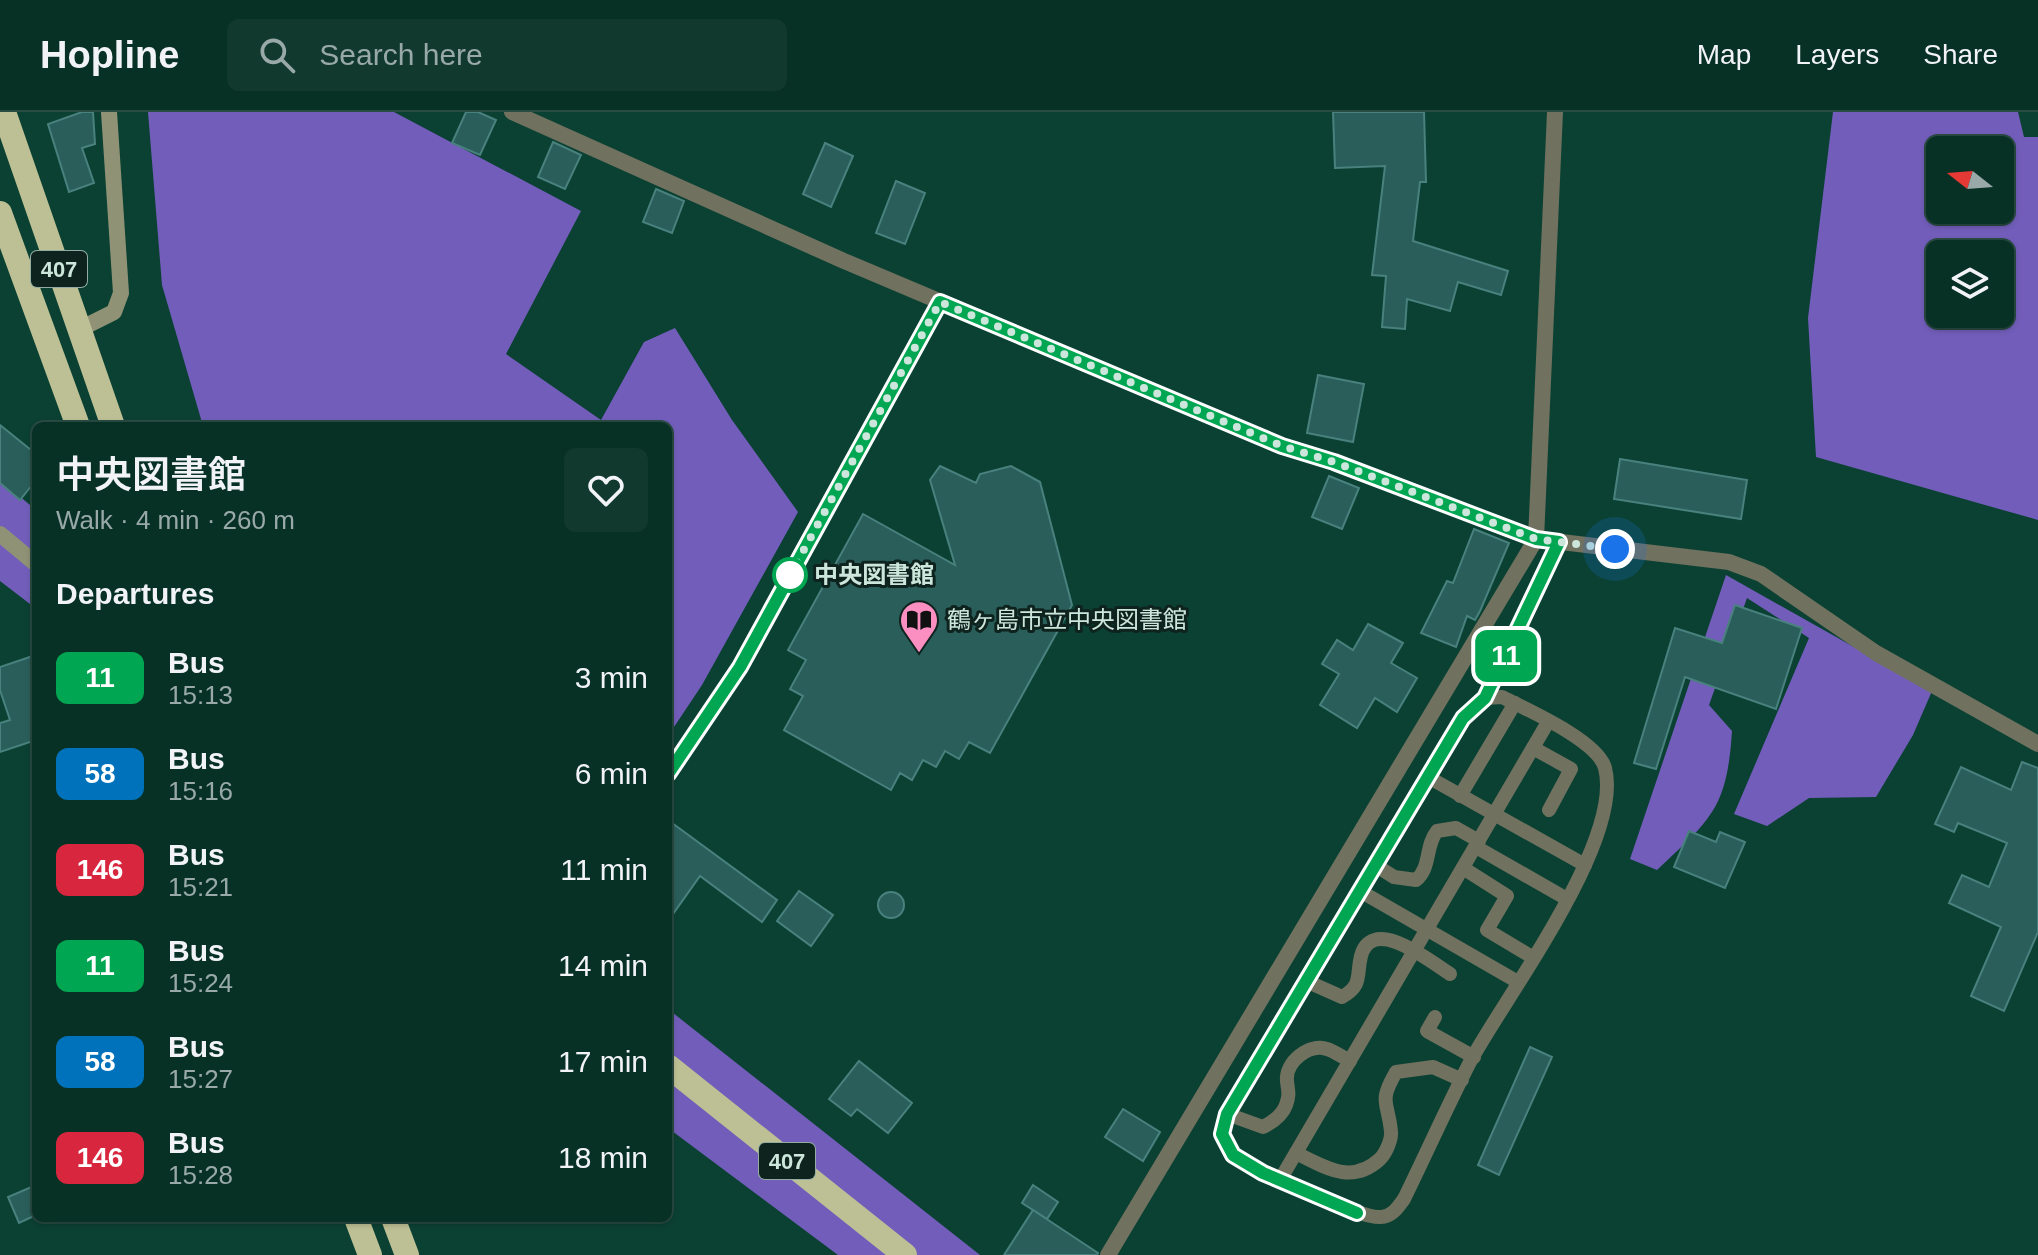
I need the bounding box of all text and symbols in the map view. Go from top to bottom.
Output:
search box [227,19,787,91]
icon: search [255,33,299,77]
text: Hopline [40,34,179,76]
text: Search here [319,38,483,71]
text: Map [1697,39,1751,70]
text: Layers [1795,39,1879,70]
text: Share [1923,39,1998,70]
north arrow [1926,136,2014,224]
map controls [1926,136,2014,328]
button: layers [1926,240,2014,328]
road number: 407 [31,251,87,287]
button: heart [564,448,648,532]
text: 中央図書館 [56,454,246,496]
text: Walk · 4 min · 260 m [56,505,295,535]
your location [1595,529,1635,569]
marker: 中央図書館 [773,558,807,592]
place label: 中央図書館 [814,561,934,588]
text: Departures [56,577,214,610]
library icon: 鶴ヶ島市立中央図書館 [898,599,940,654]
place label: 鶴ヶ島市立中央図書館 [947,606,1187,633]
line badge: 11 [1470,630,1542,682]
text: 11 [1491,640,1521,671]
text: Bus [168,646,225,679]
text: 3 min [575,661,648,694]
text: 11 [85,662,115,693]
text: 15:13 [168,680,233,710]
text: Bus [168,742,225,775]
text: 6 min [575,757,648,790]
text: 58 [84,758,116,789]
text: 15:16 [168,776,233,806]
text: Bus [168,838,225,871]
text: 11 min [560,853,648,886]
text: 146 [77,854,123,885]
text: 15:21 [168,872,233,902]
text: Bus [168,934,225,967]
text: 14 min [558,949,648,982]
text: 11 [85,950,115,981]
text: 15:24 [168,968,233,998]
text: Bus [168,1030,225,1063]
text: 17 min [558,1045,648,1078]
text: 58 [84,1046,116,1077]
text: 15:27 [168,1064,233,1094]
text: Bus [168,1126,225,1159]
text: 18 min [558,1141,648,1174]
text: 146 [77,1142,123,1173]
road number: 407 [759,1143,815,1179]
text: 15:28 [168,1160,233,1190]

